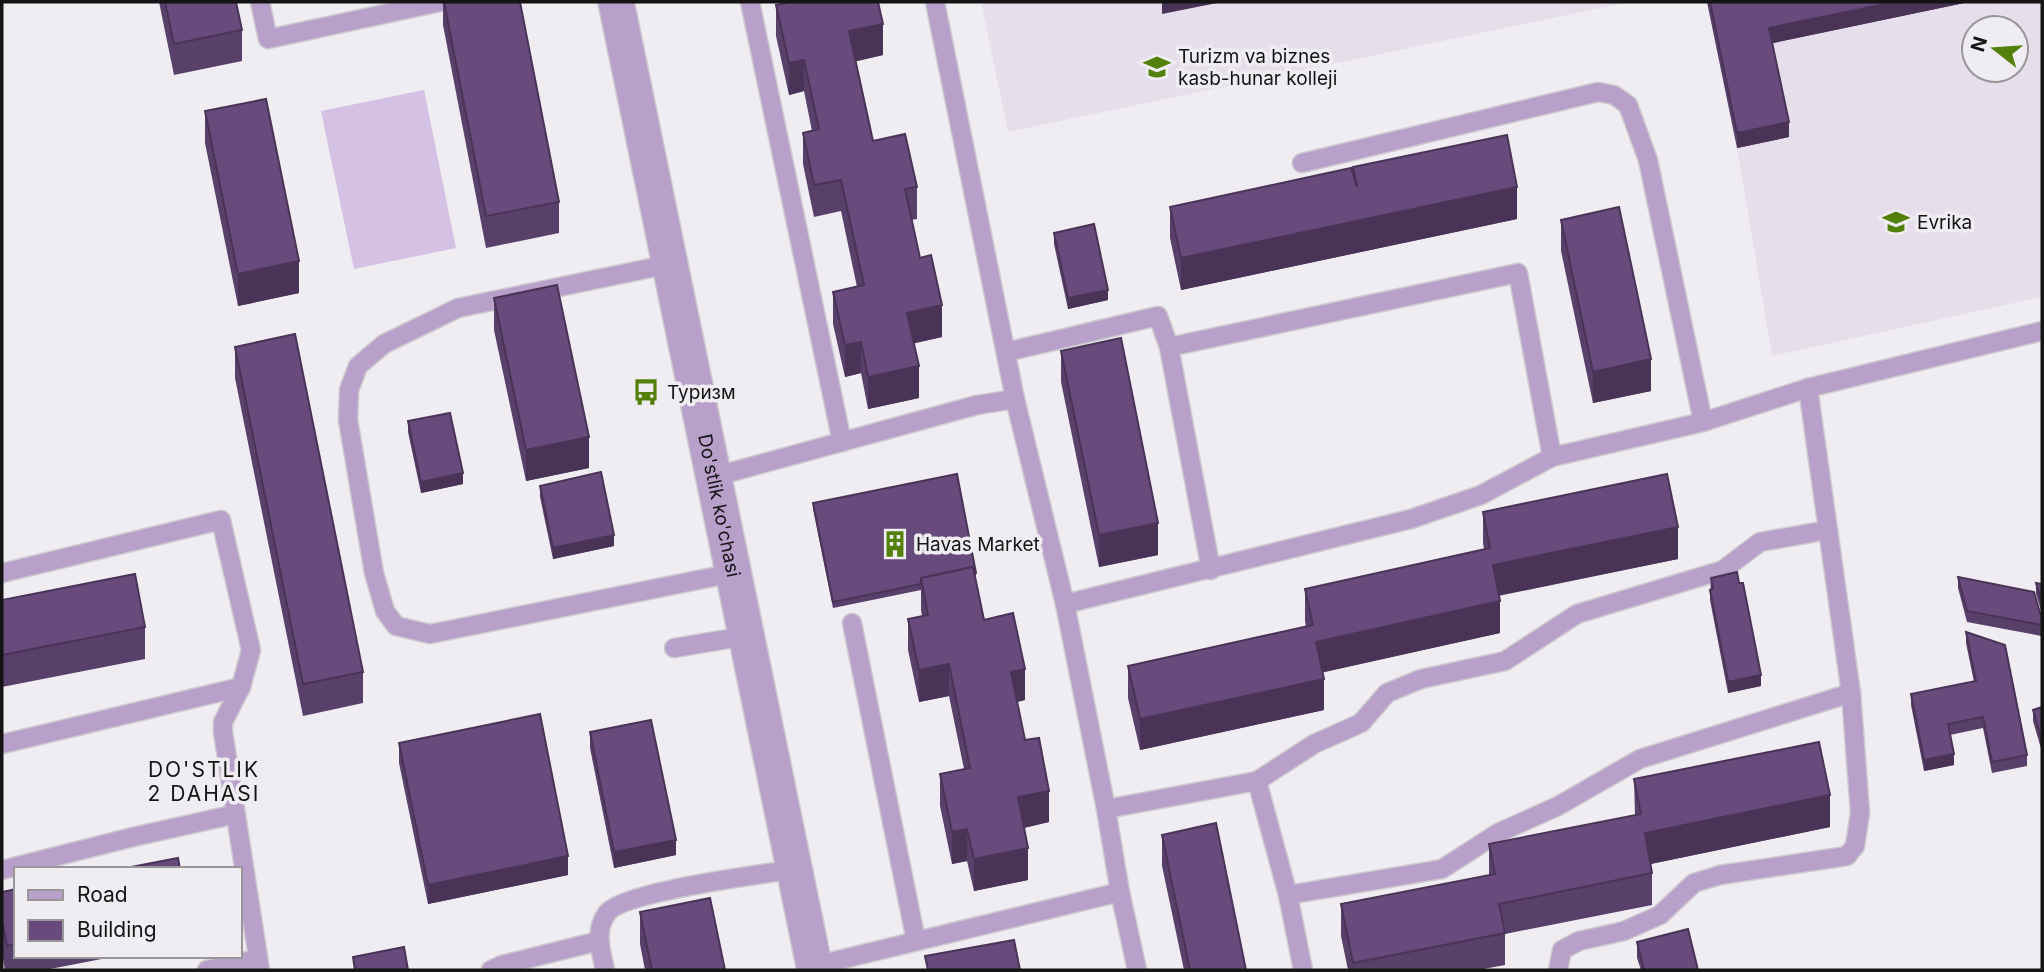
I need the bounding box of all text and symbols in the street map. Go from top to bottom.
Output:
north arrow [1960,14,2030,84]
text: N [1966,34,1992,54]
place label: Turizm va biznes kasb-hunar kolleji [1178,45,1337,90]
school or university icon: Turizm va biznes kasb-hunar kolleji [1142,52,1172,82]
school or university icon: Evrika [1881,207,1911,237]
place label: Evrika [1917,211,1972,234]
bus stop icon: Туризм [631,377,661,407]
place label: Туризм [667,381,736,404]
street label: Do'stlik ko'chasi [694,432,745,579]
building icon: Havas Market [880,529,910,559]
place label: Havas Market [916,533,1040,556]
district label: DO'STLIK 2 DAHASI [148,757,260,806]
legend [14,867,242,958]
text: Road [77,882,128,907]
text: Building [77,917,157,942]

